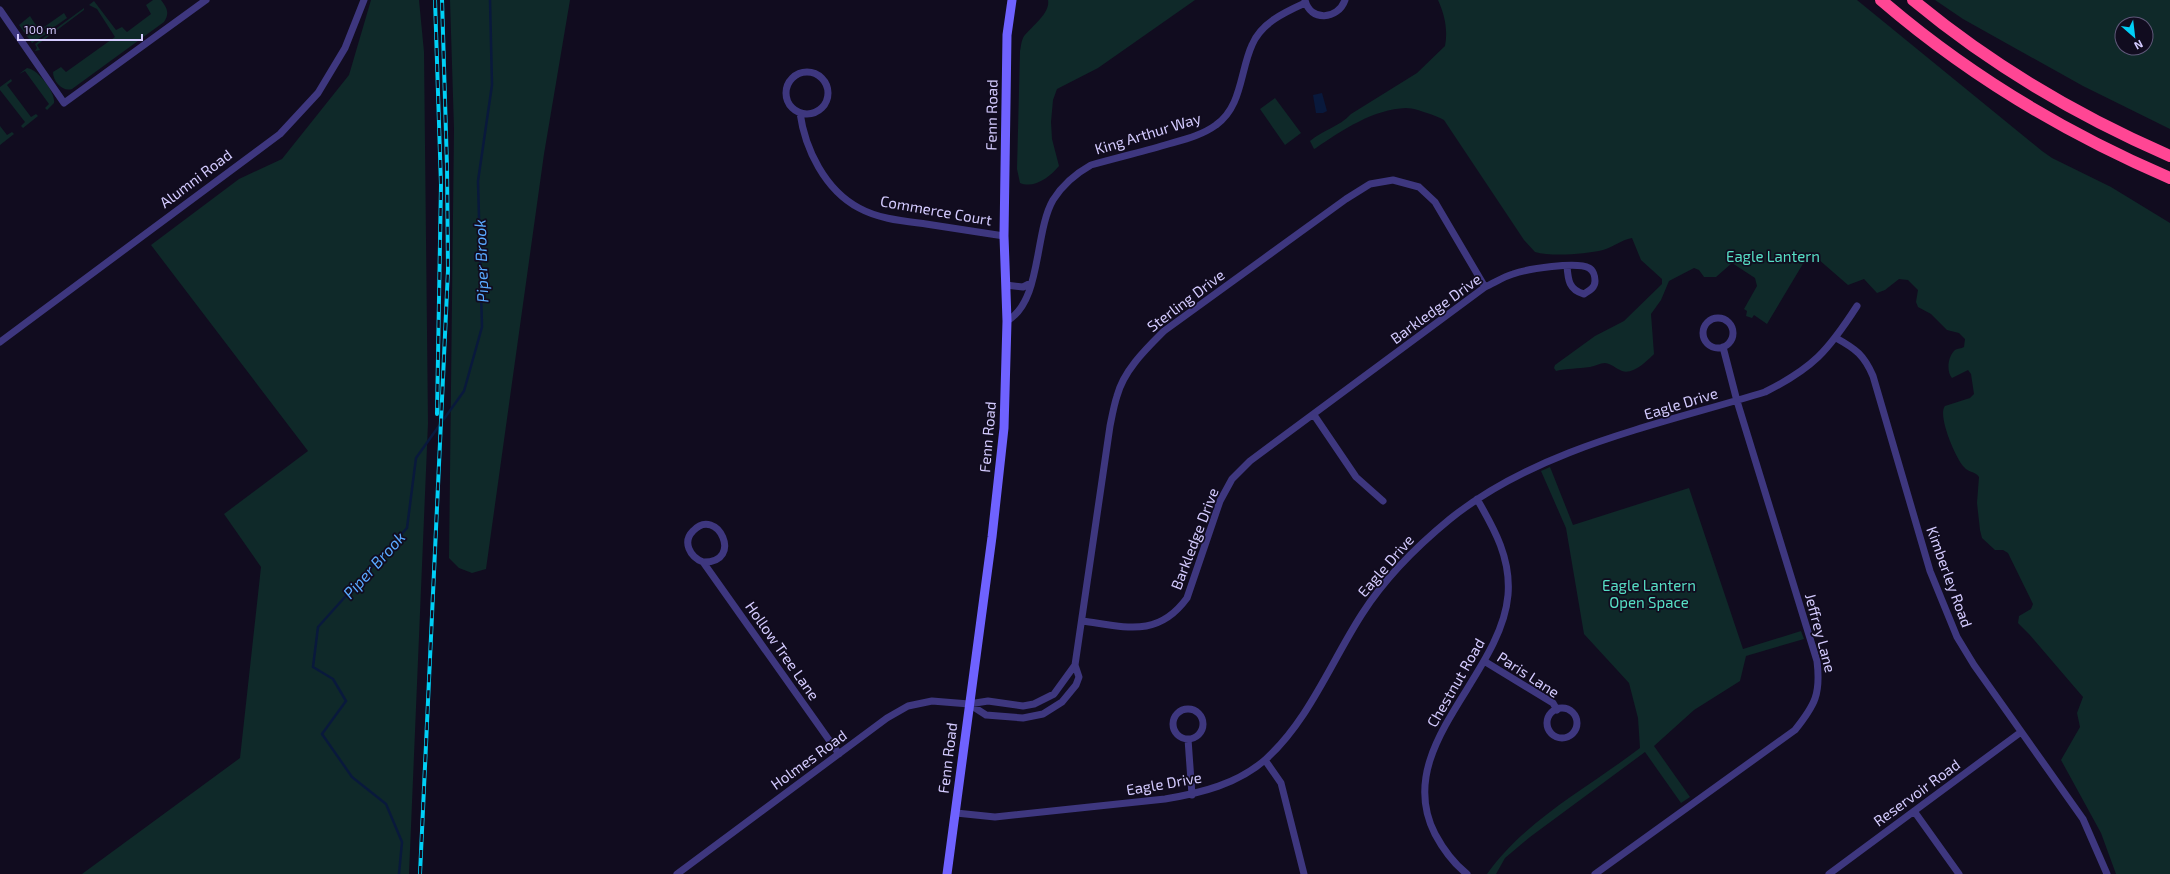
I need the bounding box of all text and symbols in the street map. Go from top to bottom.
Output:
scale bar [18,16,142,42]
north arrow [2114,16,2154,56]
text: 100 m [24,22,56,36]
text: N [2132,38,2145,53]
street label: Fenn Road [981,79,1001,151]
street label: King Arthur Way [1092,108,1203,158]
street label: Alumni Road [156,145,235,211]
street label: Commerce Court [879,191,994,229]
water label: Piper Brook [470,219,491,303]
park label: Eagle Lantern [1726,247,1820,265]
street label: Sterling Drive [1143,265,1228,335]
street label: Barkledge Drive [1387,269,1484,347]
street label: Eagle Drive [1642,383,1720,423]
street label: Fenn Road [975,401,999,473]
street label: Barkledge Drive [1166,485,1222,592]
street label: Kimberley Road [1923,524,1977,630]
water label: Piper Brook [339,527,409,602]
street label: Eagle Drive [1353,531,1417,600]
park label: Eagle Lantern Open Space [1602,576,1696,611]
street label: Jeffrey Lane [1802,591,1840,674]
street label: Hollow Tree Lane [742,598,824,703]
street label: Chestnut Road [1422,635,1488,730]
street label: Paris Lane [1494,647,1563,701]
street label: Fenn Road [934,721,960,794]
street label: Holmes Road [767,726,850,793]
street label: Reservoir Road [1870,755,1963,830]
street label: Eagle Drive [1125,768,1203,799]

